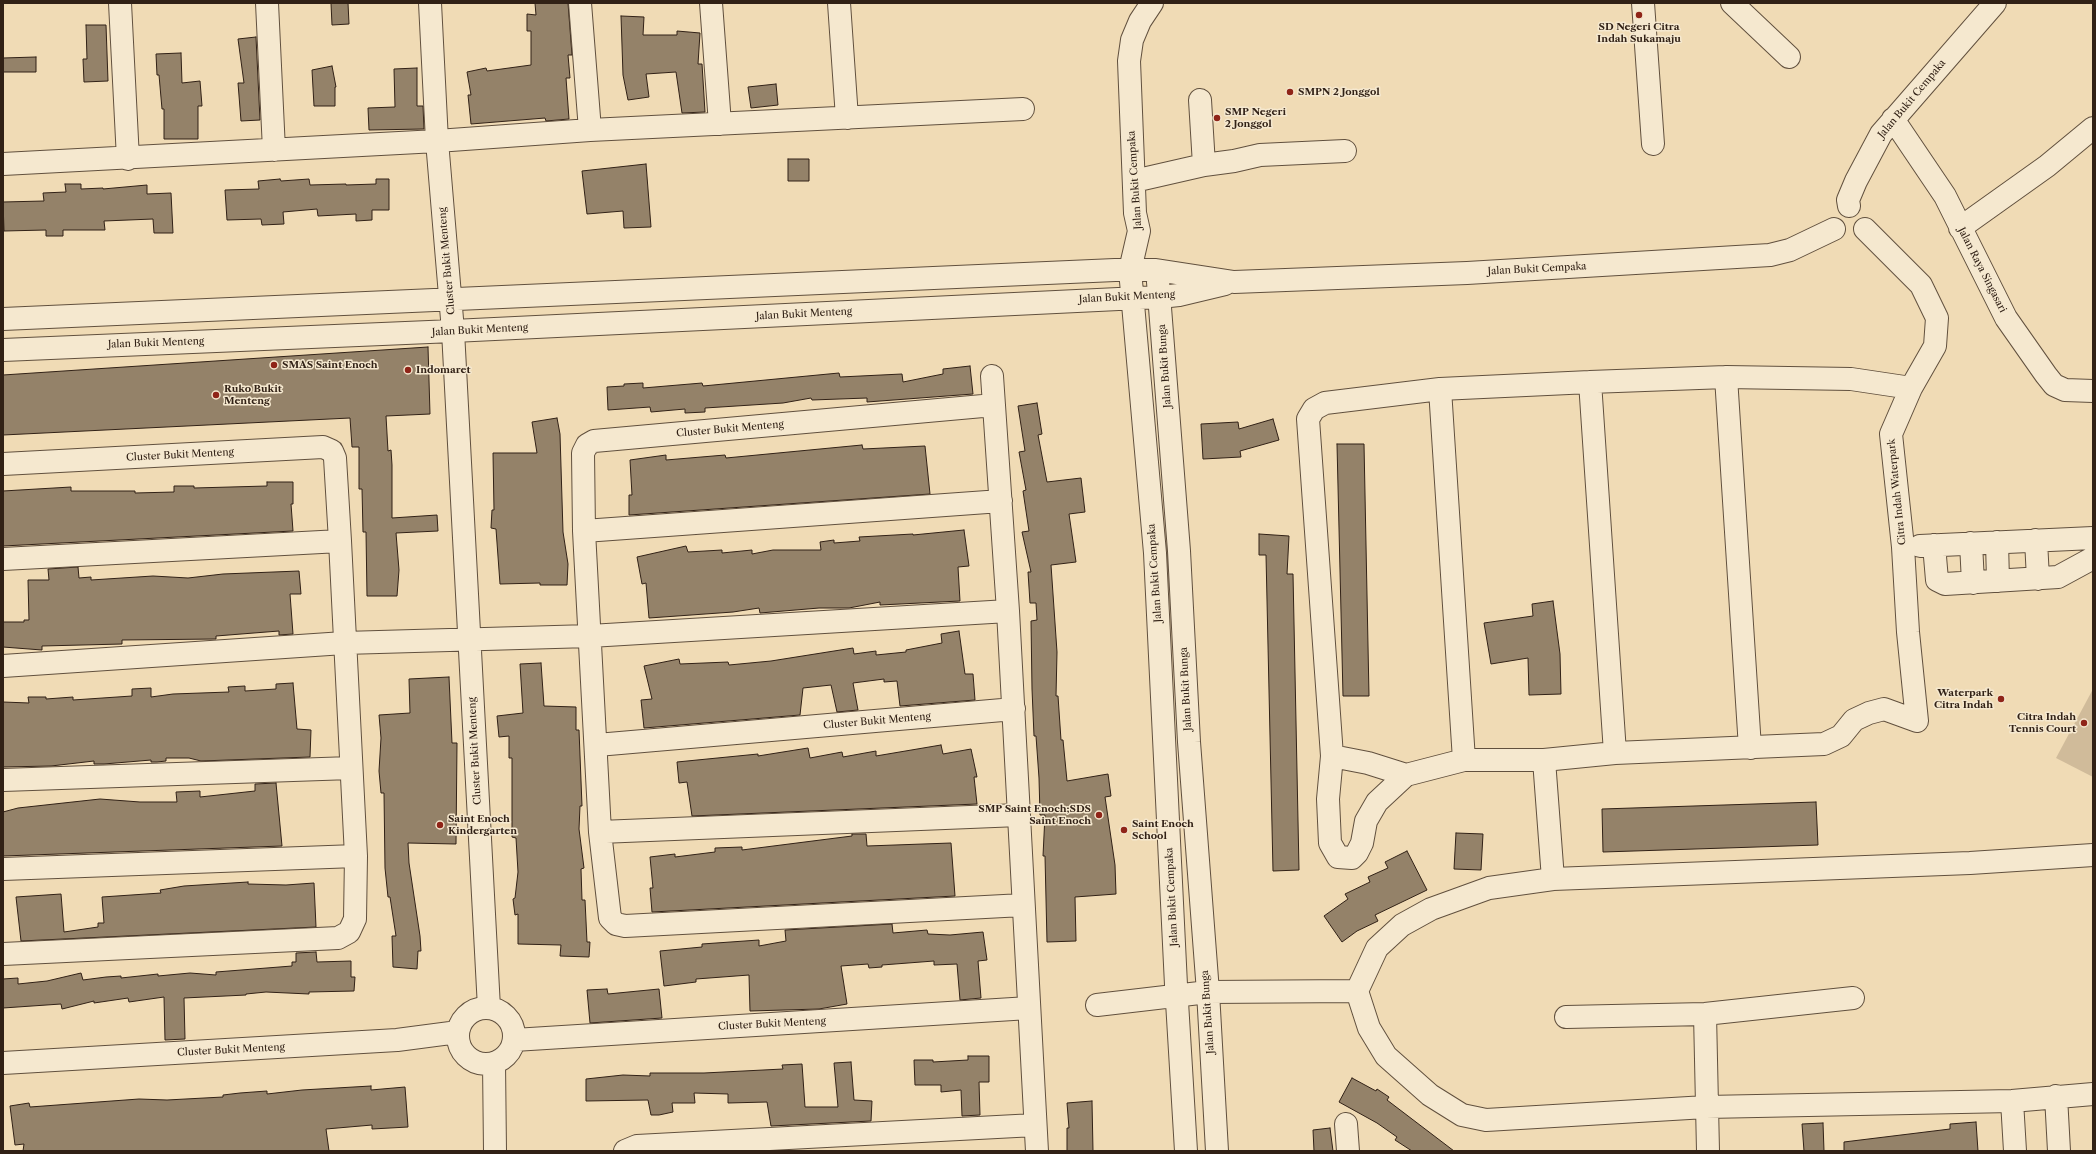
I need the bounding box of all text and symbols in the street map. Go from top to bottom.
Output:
marker: SD Negeri Citra Indah Sukamaju [1634,10,1644,20]
place label: SD Negeri Citra Indah Sukamaju [1597,21,1681,44]
street label: Jalan Bukit Cempaka [1876,57,1948,141]
place label: SMPN 2 Jonggol [1298,86,1380,98]
marker: SMPN 2 Jonggol [1285,87,1295,97]
place label: SMP Negeri 2 Jonggol [1225,106,1286,130]
marker: SMP Negeri 2 Jonggol [1212,113,1222,123]
street label: Jalan Bukit Cempaka [1126,130,1144,230]
street label: Cluster Bukit Menteng [436,207,458,315]
street label: Jalan Raya Singasari [1955,225,2009,315]
street label: Jalan Bukit Cempaka [1487,260,1587,278]
street label: Jalan Bukit Menteng [1079,288,1175,306]
street label: Jalan Bukit Menteng [756,305,852,323]
street label: Jalan Bukit Menteng [432,321,528,339]
street label: Jalan Bukit Bunga [1156,324,1174,408]
street label: Jalan Bukit Menteng [108,335,204,351]
place label: SMAS Saint Enoch [282,359,378,371]
marker: SMAS Saint Enoch [269,360,279,370]
place label: Indomaret [416,364,471,376]
marker: Indomaret [403,365,413,375]
place label: Ruko Bukit Menteng [224,383,282,406]
marker: Ruko Bukit Menteng [211,390,221,400]
street label: Cluster Bukit Menteng [676,418,784,440]
street label: Citra Indah Waterpark [1885,438,1909,546]
street label: Cluster Bukit Menteng [126,446,234,464]
street label: Jalan Bukit Cempaka [1146,523,1164,623]
street label: Jalan Bukit Bunga [1178,647,1194,731]
place label: Waterpark Citra Indah [1934,687,1993,710]
marker: Waterpark Citra Indah [1996,694,2006,704]
street label: Cluster Bukit Menteng [466,697,484,805]
street label: Cluster Bukit Menteng [823,710,931,732]
place label: Citra Indah Tennis Court [2009,711,2076,734]
marker: Citra Indah Tennis Court [2079,718,2089,728]
place label: SMP Saint Enoch;SDS Saint Enoch [978,803,1091,826]
marker: SMP Saint Enoch;SDS Saint Enoch [1094,810,1104,820]
place label: Saint Enoch Kindergarten [448,813,517,836]
place label: Saint Enoch School [1132,818,1194,842]
marker: Saint Enoch Kindergarten [435,820,445,830]
marker: Saint Enoch School [1119,825,1129,835]
street label: Jalan Bukit Cempaka [1163,847,1181,947]
street label: Jalan Bukit Bunga [1199,970,1217,1054]
street label: Cluster Bukit Menteng [718,1015,826,1033]
street label: Cluster Bukit Menteng [177,1041,285,1059]

